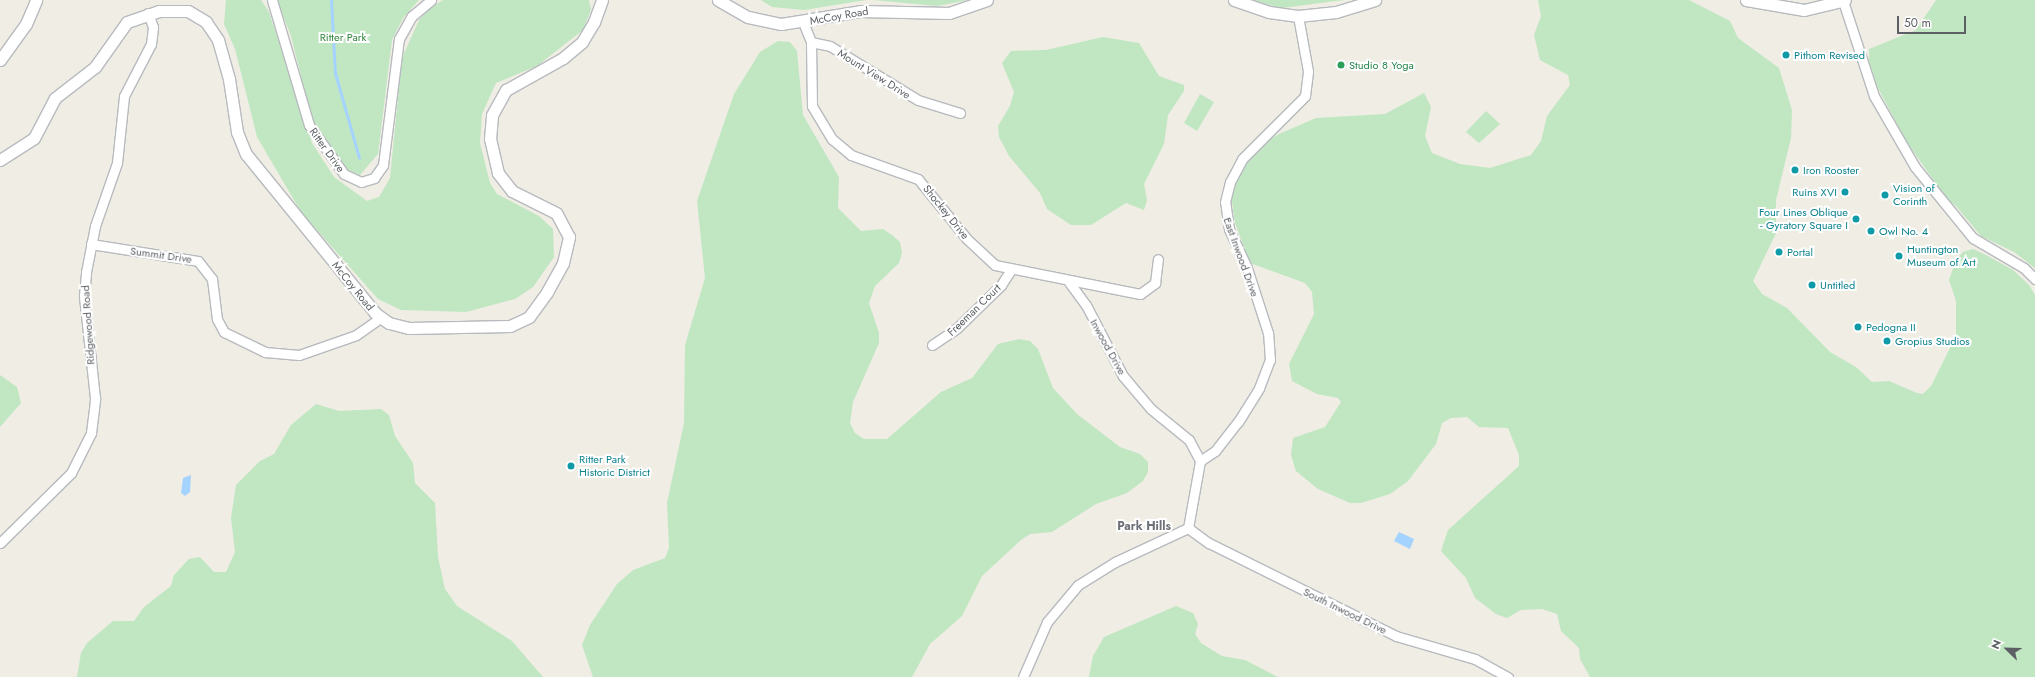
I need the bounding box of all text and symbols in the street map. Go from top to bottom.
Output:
street label: McCoy Road [809,4,869,28]
scale bar [1899,8,1968,34]
text: 50 m [1904,14,1931,32]
park label: Ritter Park [320,30,366,44]
street label: Mount View Drive [835,46,913,102]
place label: Pithom Revised [1794,48,1865,62]
marker: Pithom Revised [1781,50,1791,60]
place label: Studio 8 Yoga [1349,58,1414,72]
marker: Studio 8 Yoga [1336,60,1346,70]
street label: Ritter Drive [307,125,347,175]
place label: Iron Rooster [1803,163,1859,177]
marker: Iron Rooster [1790,165,1800,175]
street label: Shockey Drive [920,182,972,242]
place label: Vision of Corinth [1893,182,1935,208]
place label: Ruins XVI [1792,185,1837,199]
marker: Ruins XVI [1840,187,1850,197]
marker: Vision of Corinth [1880,190,1890,200]
place label: Four Lines Oblique - Gyratory Square I [1759,206,1848,232]
marker: Four Lines Oblique - Gyratory Square I [1851,214,1861,224]
street label: East Inwood Drive [1221,216,1261,298]
place label: Owl No. 4 [1879,224,1928,238]
marker: Owl No. 4 [1866,226,1876,236]
place label: Huntington Museum of Art [1907,243,1976,269]
street label: Summit Drive [129,244,193,266]
place label: Portal [1787,245,1813,259]
marker: Portal [1774,247,1784,257]
marker: Huntington Museum of Art [1894,251,1904,261]
street label: McCoy Road [329,259,377,313]
place label: Untitled [1820,278,1855,292]
marker: Untitled [1807,280,1817,290]
street label: Freeman Court [945,281,1003,339]
street label: Ridgewood Road [79,285,97,365]
street label: Inwood Drive [1087,317,1129,377]
place label: Pedogna II [1866,320,1916,334]
marker: Pedogna II [1853,322,1863,332]
place label: Gropius Studios [1895,334,1970,348]
marker: Gropius Studios [1882,336,1892,346]
place label: Ritter Park Historic District [579,453,650,479]
marker: Ritter Park Historic District [566,461,576,471]
district label: Park Hills [1117,520,1171,534]
street label: South Inwood Drive [1301,585,1389,637]
north arrow [1987,629,2027,669]
text: N [1987,637,2005,651]

